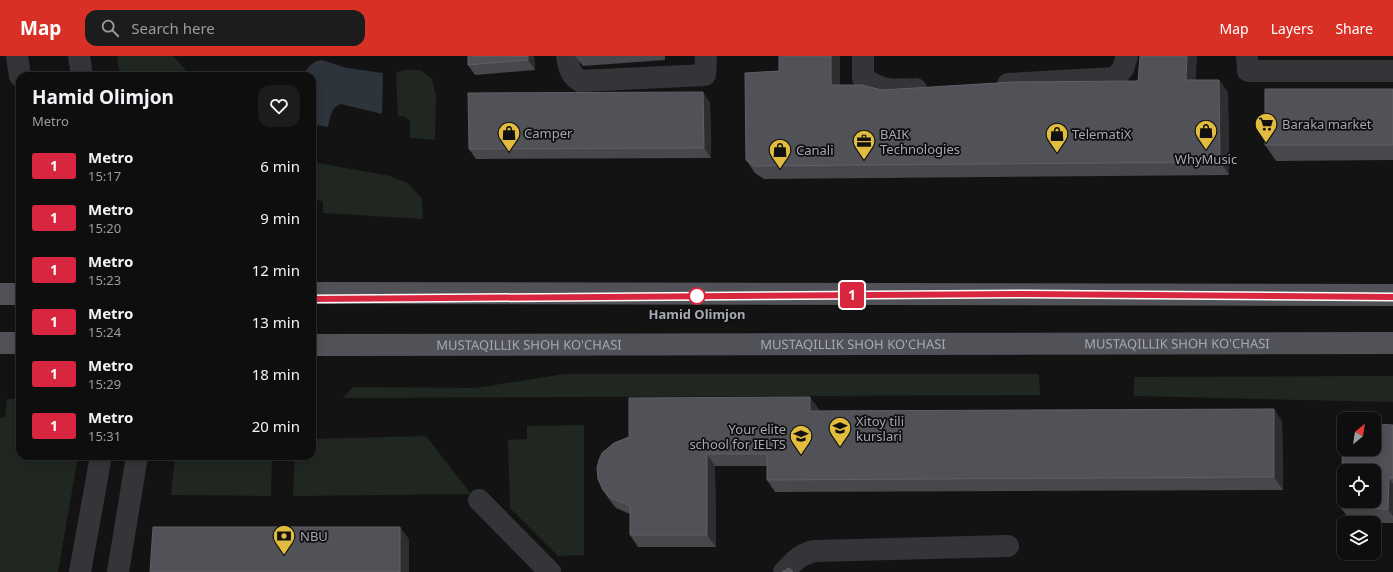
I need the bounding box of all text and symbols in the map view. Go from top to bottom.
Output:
search box [85,10,365,46]
text: Map [20,15,61,41]
icon: search [99,17,121,39]
text: Search here [131,18,215,38]
text: Map [1220,19,1249,38]
text: Layers [1271,19,1313,38]
text: Share [1335,19,1373,38]
text: Hamid Olimjon [32,84,174,110]
button: heart [258,85,300,127]
supermarket icon: Baraka market [1253,111,1279,144]
text: Metro [32,112,69,130]
place label: Baraka market [1282,115,1372,133]
shop icon: WhyMusic [1193,118,1219,151]
shop icon: Camper [496,120,522,153]
shop icon: TelematiX [1044,121,1070,154]
place label: Camper [524,124,573,142]
place label: BAIK Technologies [880,125,960,158]
place label: TelematiX [1072,125,1132,143]
office icon: BAIK Technologies [851,128,877,161]
shop icon: Canali [767,137,793,170]
place label: Canali [796,141,834,159]
text: Metro [88,147,133,167]
place label: WhyMusic [1175,150,1237,168]
text: 1 [50,156,58,175]
text: 6 min [260,156,300,176]
text: 15:17 [88,167,121,185]
text: Metro [88,199,133,219]
text: 1 [50,208,58,227]
text: 9 min [260,208,300,228]
text: 15:20 [88,219,121,237]
text: Metro [88,251,133,271]
text: 1 [50,260,58,279]
text: 12 min [252,260,300,280]
text: 15:23 [88,271,121,289]
line badge: 1 [839,282,865,308]
text: 1 [848,285,856,304]
marker: Hamid Olimjon [688,287,706,305]
text: Metro [88,303,133,323]
place label: Hamid Olimjon [648,305,746,323]
text: 1 [50,312,58,331]
text: 13 min [252,312,300,332]
text: 15:24 [88,323,121,341]
street label: MUSTAQILLIK SHOH KO'CHASI [1084,334,1270,353]
street label: MUSTAQILLIK SHOH KO'CHASI [436,335,622,354]
street label: MUSTAQILLIK SHOH KO'CHASI [760,335,946,353]
text: Metro [88,355,133,375]
text: 1 [50,364,58,383]
text: 18 min [252,364,300,384]
text: 15:29 [88,375,121,393]
text: Metro [88,407,133,427]
place label: Xitoy tili kurslari [856,412,904,445]
north arrow [1337,412,1381,456]
map controls [1337,412,1381,560]
school or university icon: Xitoy tili kurslari [827,415,853,448]
text: 1 [50,416,58,435]
text: 20 min [252,416,300,436]
place label: Your elite school for IELTS [689,420,786,453]
school or university icon: Your elite school for IELTS [788,423,814,456]
text: 15:31 [88,427,121,445]
button: locate [1337,464,1381,508]
button: layers [1337,516,1381,560]
bank icon: NBU [271,523,297,556]
place label: NBU [300,527,328,545]

